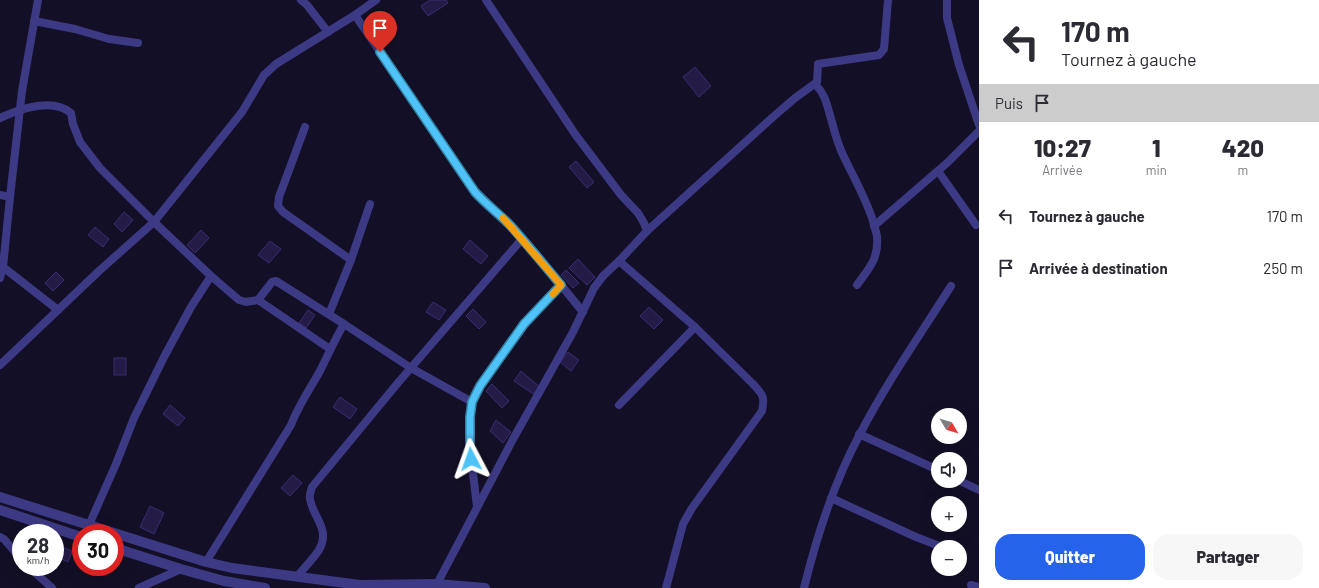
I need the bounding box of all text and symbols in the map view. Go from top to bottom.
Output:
pin [363,11,397,52]
text: 170 m [1061,14,1130,48]
icon: left [995,16,1047,68]
icon: arrive [369,17,391,39]
text: Tournez à gauche [1061,48,1197,70]
icon: arrive [1031,92,1053,114]
text: Puis [995,94,1023,112]
text: 10:27 [1034,133,1091,162]
text: 1 [1152,133,1161,162]
text: 420 [1222,133,1264,162]
text: Arrivée [1042,162,1083,178]
text: min [1146,162,1167,178]
text: m [1238,162,1248,178]
icon: left [995,205,1017,227]
text: Tournez à gauche [1029,207,1145,225]
text: 170 m [1267,207,1303,225]
icon: arrive [995,257,1017,279]
text: Arrivée à destination [1029,259,1168,277]
text: 250 m [1263,259,1303,277]
north arrow [931,408,967,444]
map controls [931,408,967,576]
position arrow [450,438,492,480]
button: sound [931,452,967,488]
button: + [931,496,967,532]
speed limit sign: 30 [72,524,124,576]
text: 28 [27,533,49,557]
button: Quitter [995,534,1145,580]
button: Partager [1153,534,1303,580]
button: − [931,540,967,576]
text: km/h [27,554,49,566]

